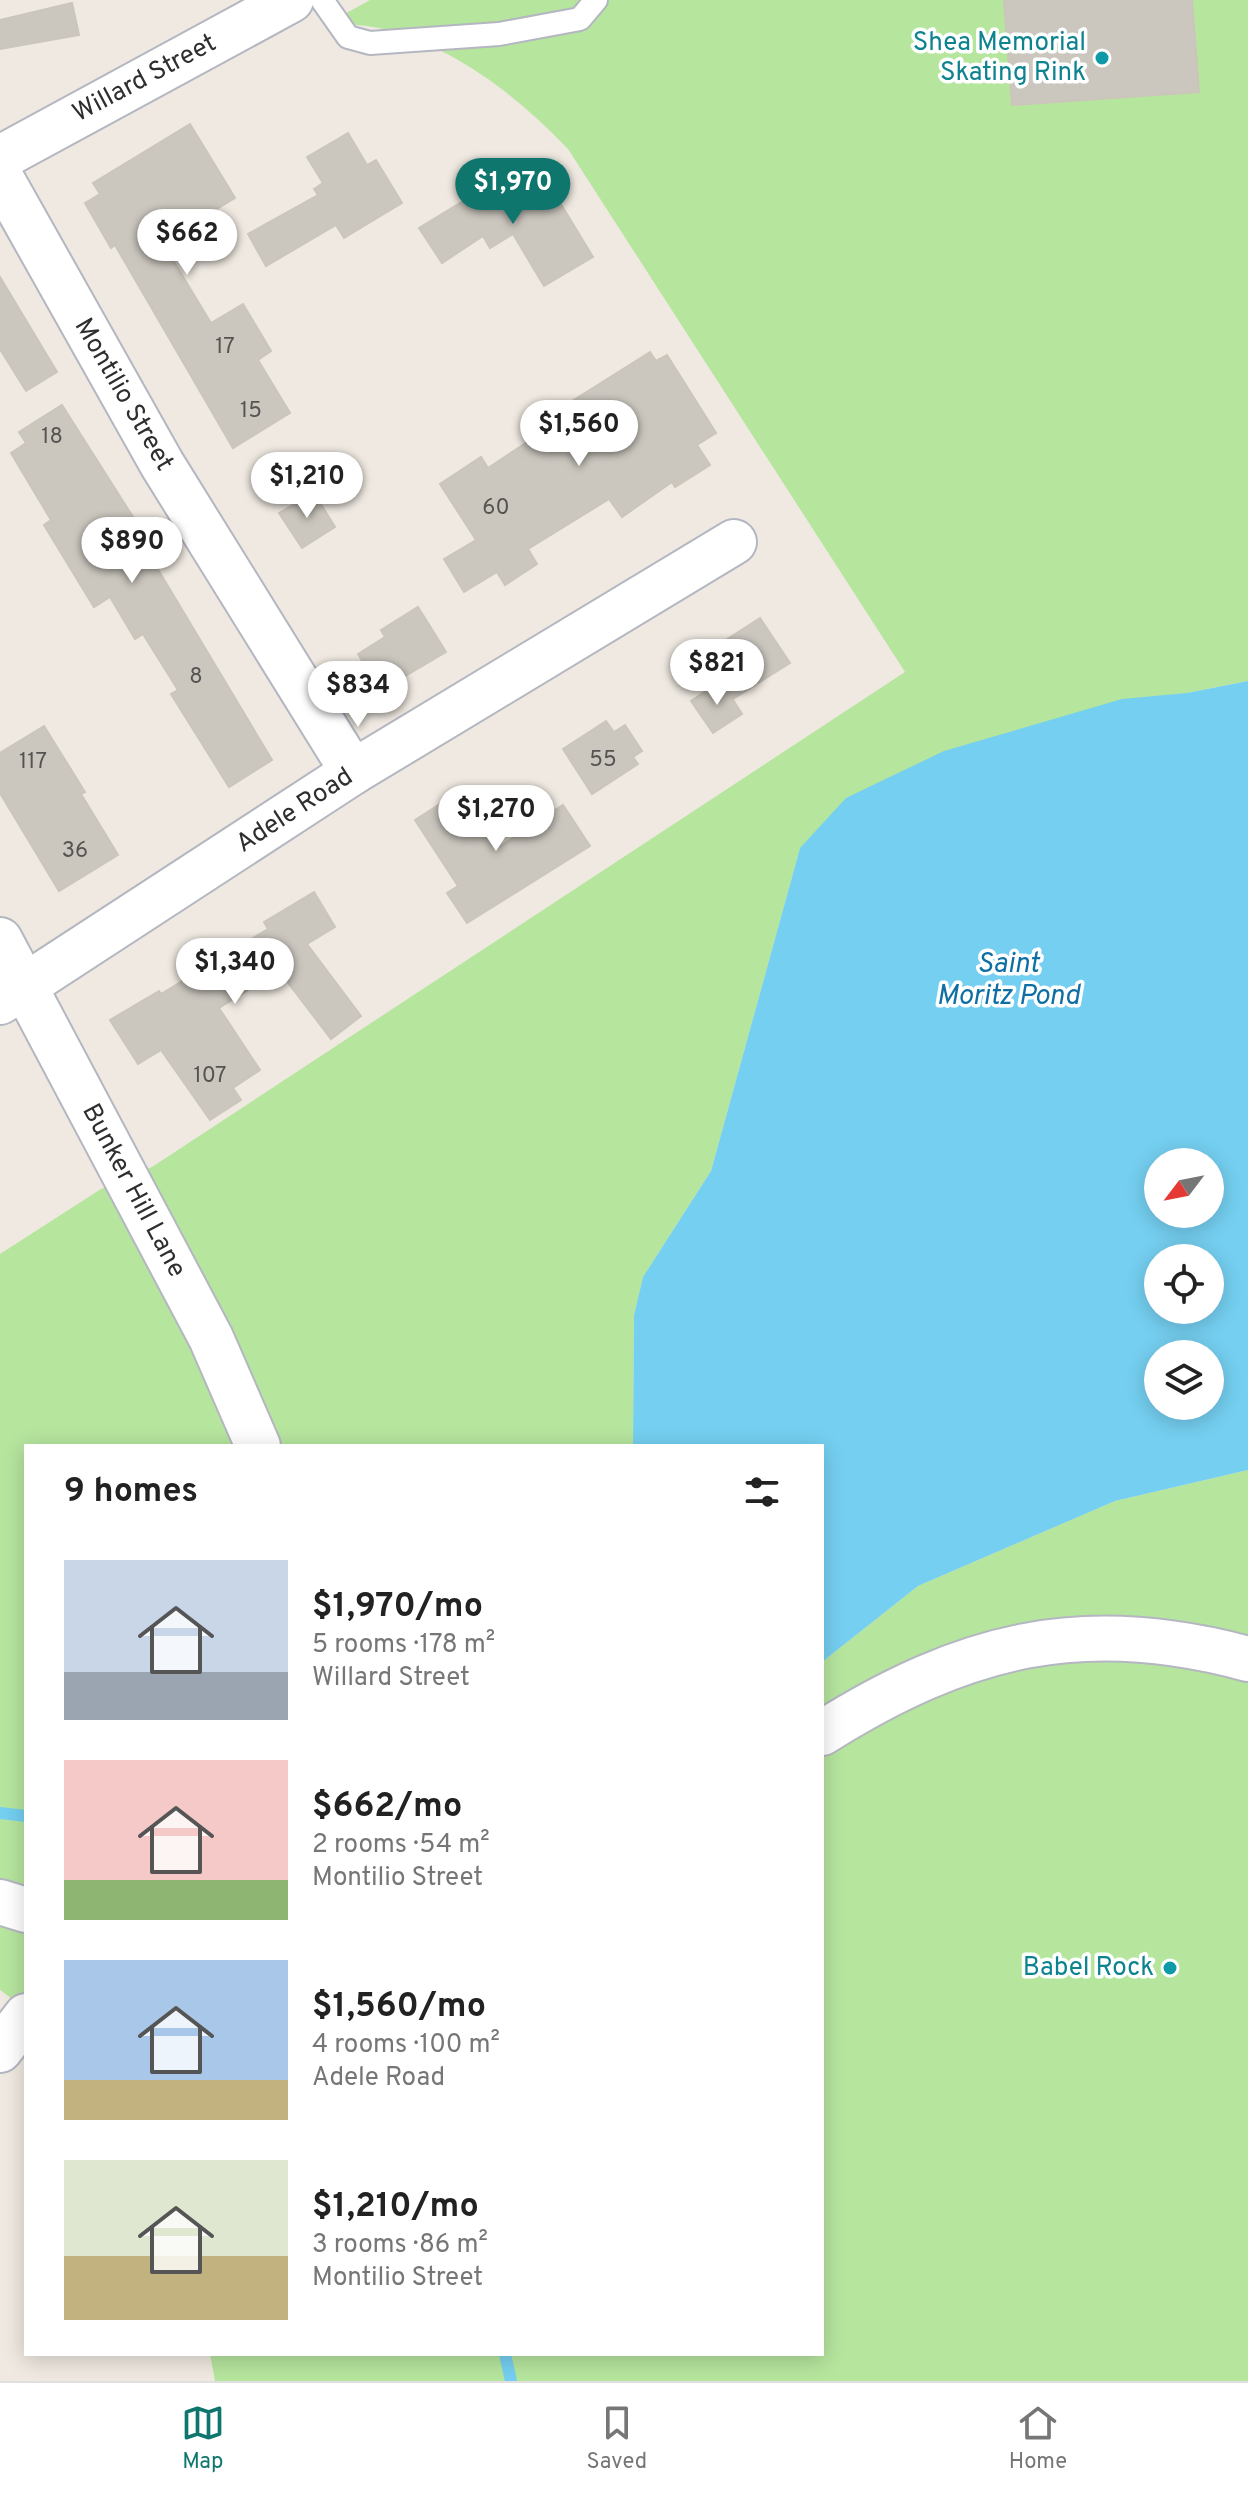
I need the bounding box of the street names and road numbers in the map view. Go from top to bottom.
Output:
street label: Willard Street [68,27,222,131]
street label: Montilio Street [66,313,180,477]
street label: Adele Road [230,761,360,861]
street label: Bunker Hill Lane [73,1098,193,1284]

